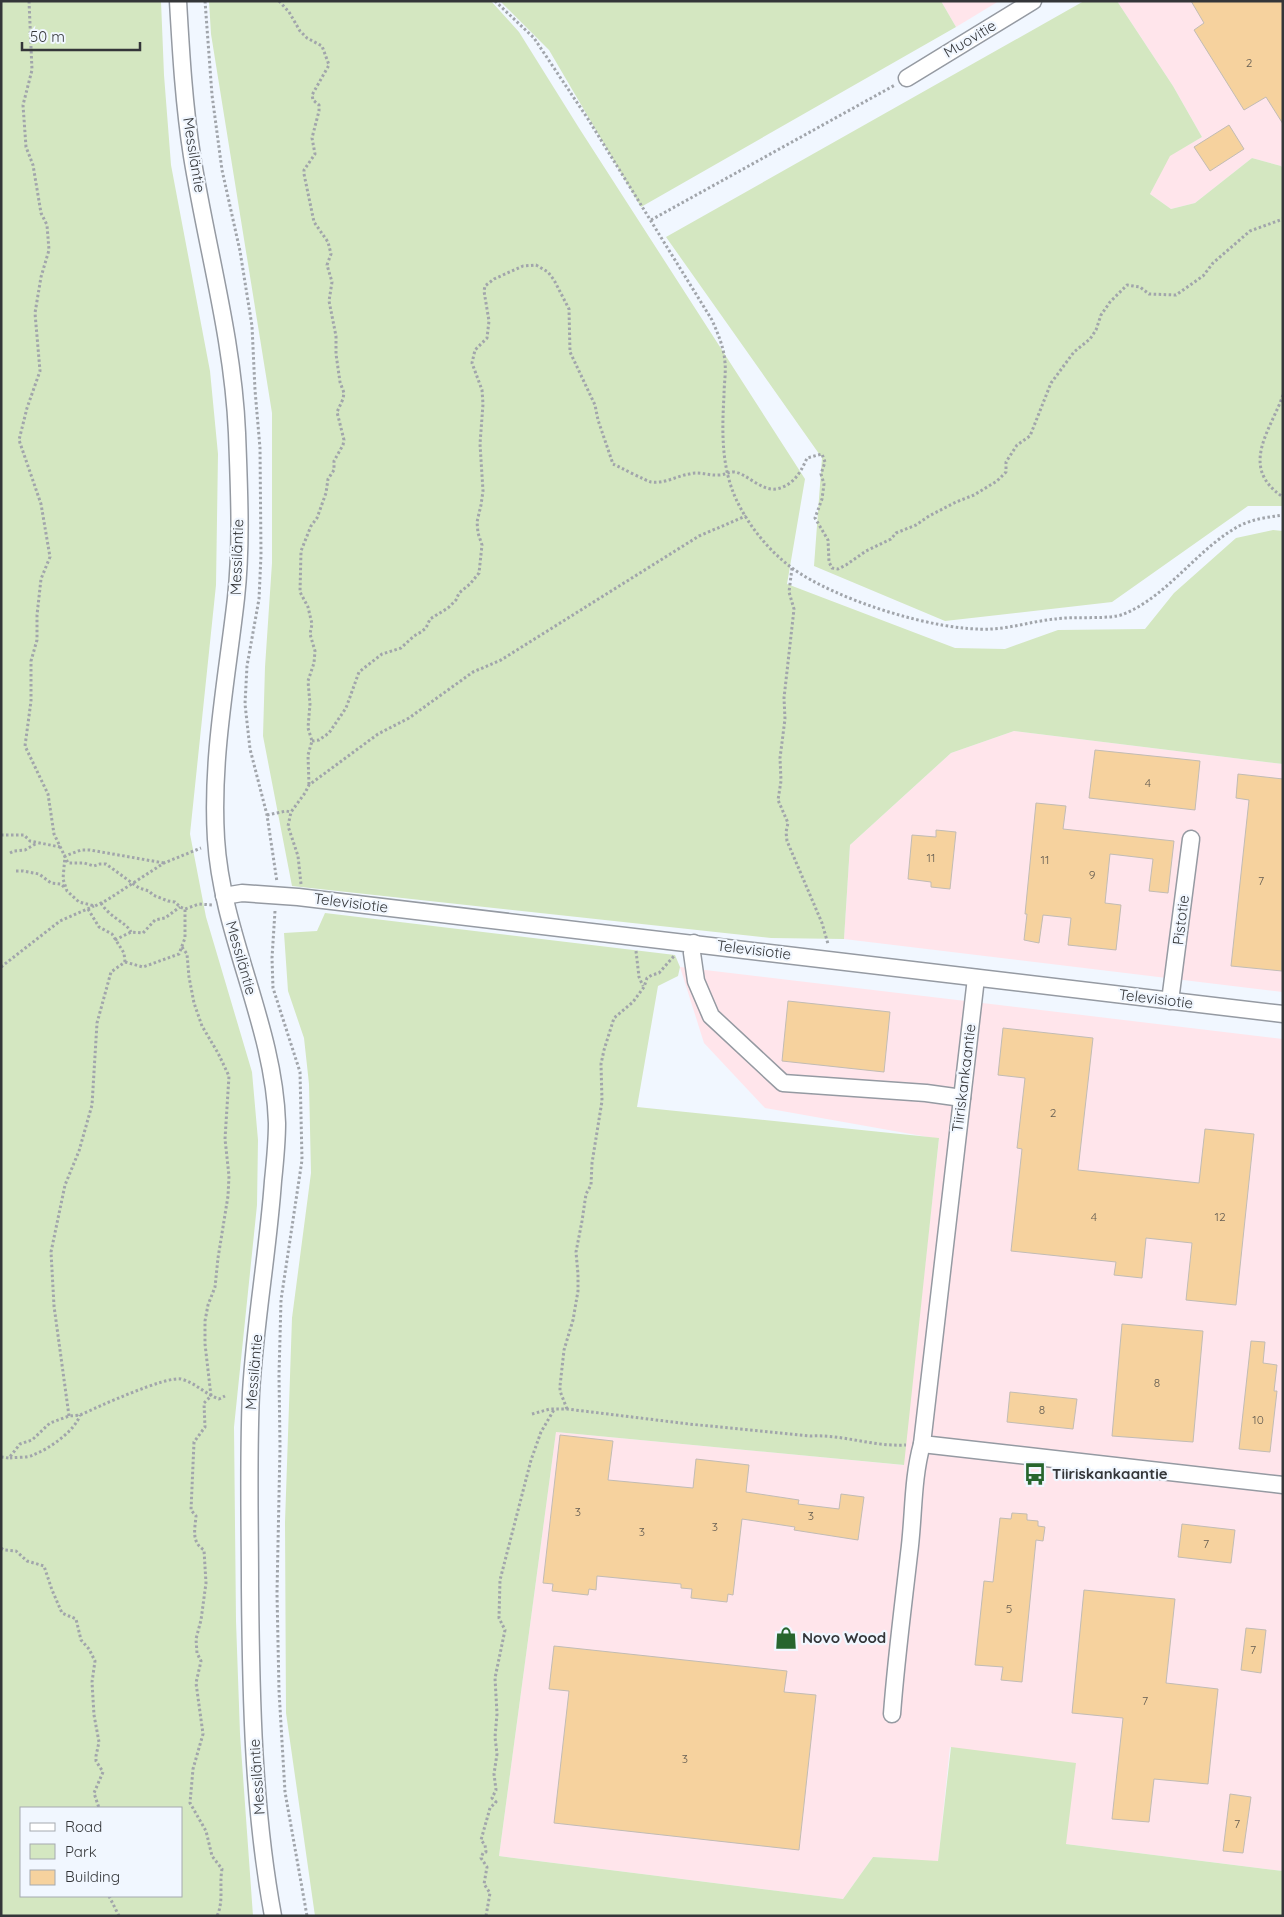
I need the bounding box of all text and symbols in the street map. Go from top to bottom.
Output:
street label: Muovitie [940,16,999,62]
scale bar [22,20,140,52]
text: 50 m [30,27,65,46]
house number: 2 [1246,55,1253,70]
street label: Messiläntie [179,116,210,194]
street label: Messiläntie [226,519,247,595]
house number: 4 [1145,775,1151,790]
house number: 11 [927,850,935,865]
house number: 11 [1041,852,1049,867]
house number: 9 [1089,867,1096,882]
house number: 7 [1258,873,1264,888]
street label: Televisiotie [313,889,389,916]
street label: Pistotie [1168,894,1193,946]
street label: Messiläntie [222,919,261,997]
street label: Televisiotie [716,936,792,963]
street label: Televisiotie [1118,985,1194,1012]
street label: Tiiriskankaantie [947,1023,980,1133]
house number: 2 [1050,1105,1057,1120]
house number: 4 [1091,1209,1097,1224]
house number: 12 [1214,1209,1226,1224]
street label: Messiläntie [241,1333,266,1411]
house number: 8 [1154,1375,1160,1390]
house number: 8 [1039,1402,1045,1417]
house number: 10 [1252,1412,1264,1427]
bus stop icon: Tiiriskankaantie [1022,1461,1048,1487]
place label: Tiiriskankaantie [1052,1464,1168,1483]
house number: 3 [575,1504,581,1519]
house number: 3 [808,1508,814,1523]
house number: 3 [712,1519,718,1534]
house number: 3 [639,1524,645,1539]
house number: 7 [1203,1536,1209,1551]
house number: 5 [1006,1601,1012,1616]
shop icon: Novo Wood [773,1625,799,1651]
place label: Novo Wood [802,1628,886,1647]
house number: 7 [1250,1642,1256,1657]
house number: 7 [1142,1693,1148,1708]
street label: Messiläntie [244,1738,269,1816]
house number: 3 [682,1751,688,1766]
legend [20,1807,182,1897]
house number: 7 [1234,1816,1240,1831]
text: Road [65,1817,102,1836]
text: Park [65,1842,97,1861]
text: Building [65,1867,120,1886]

